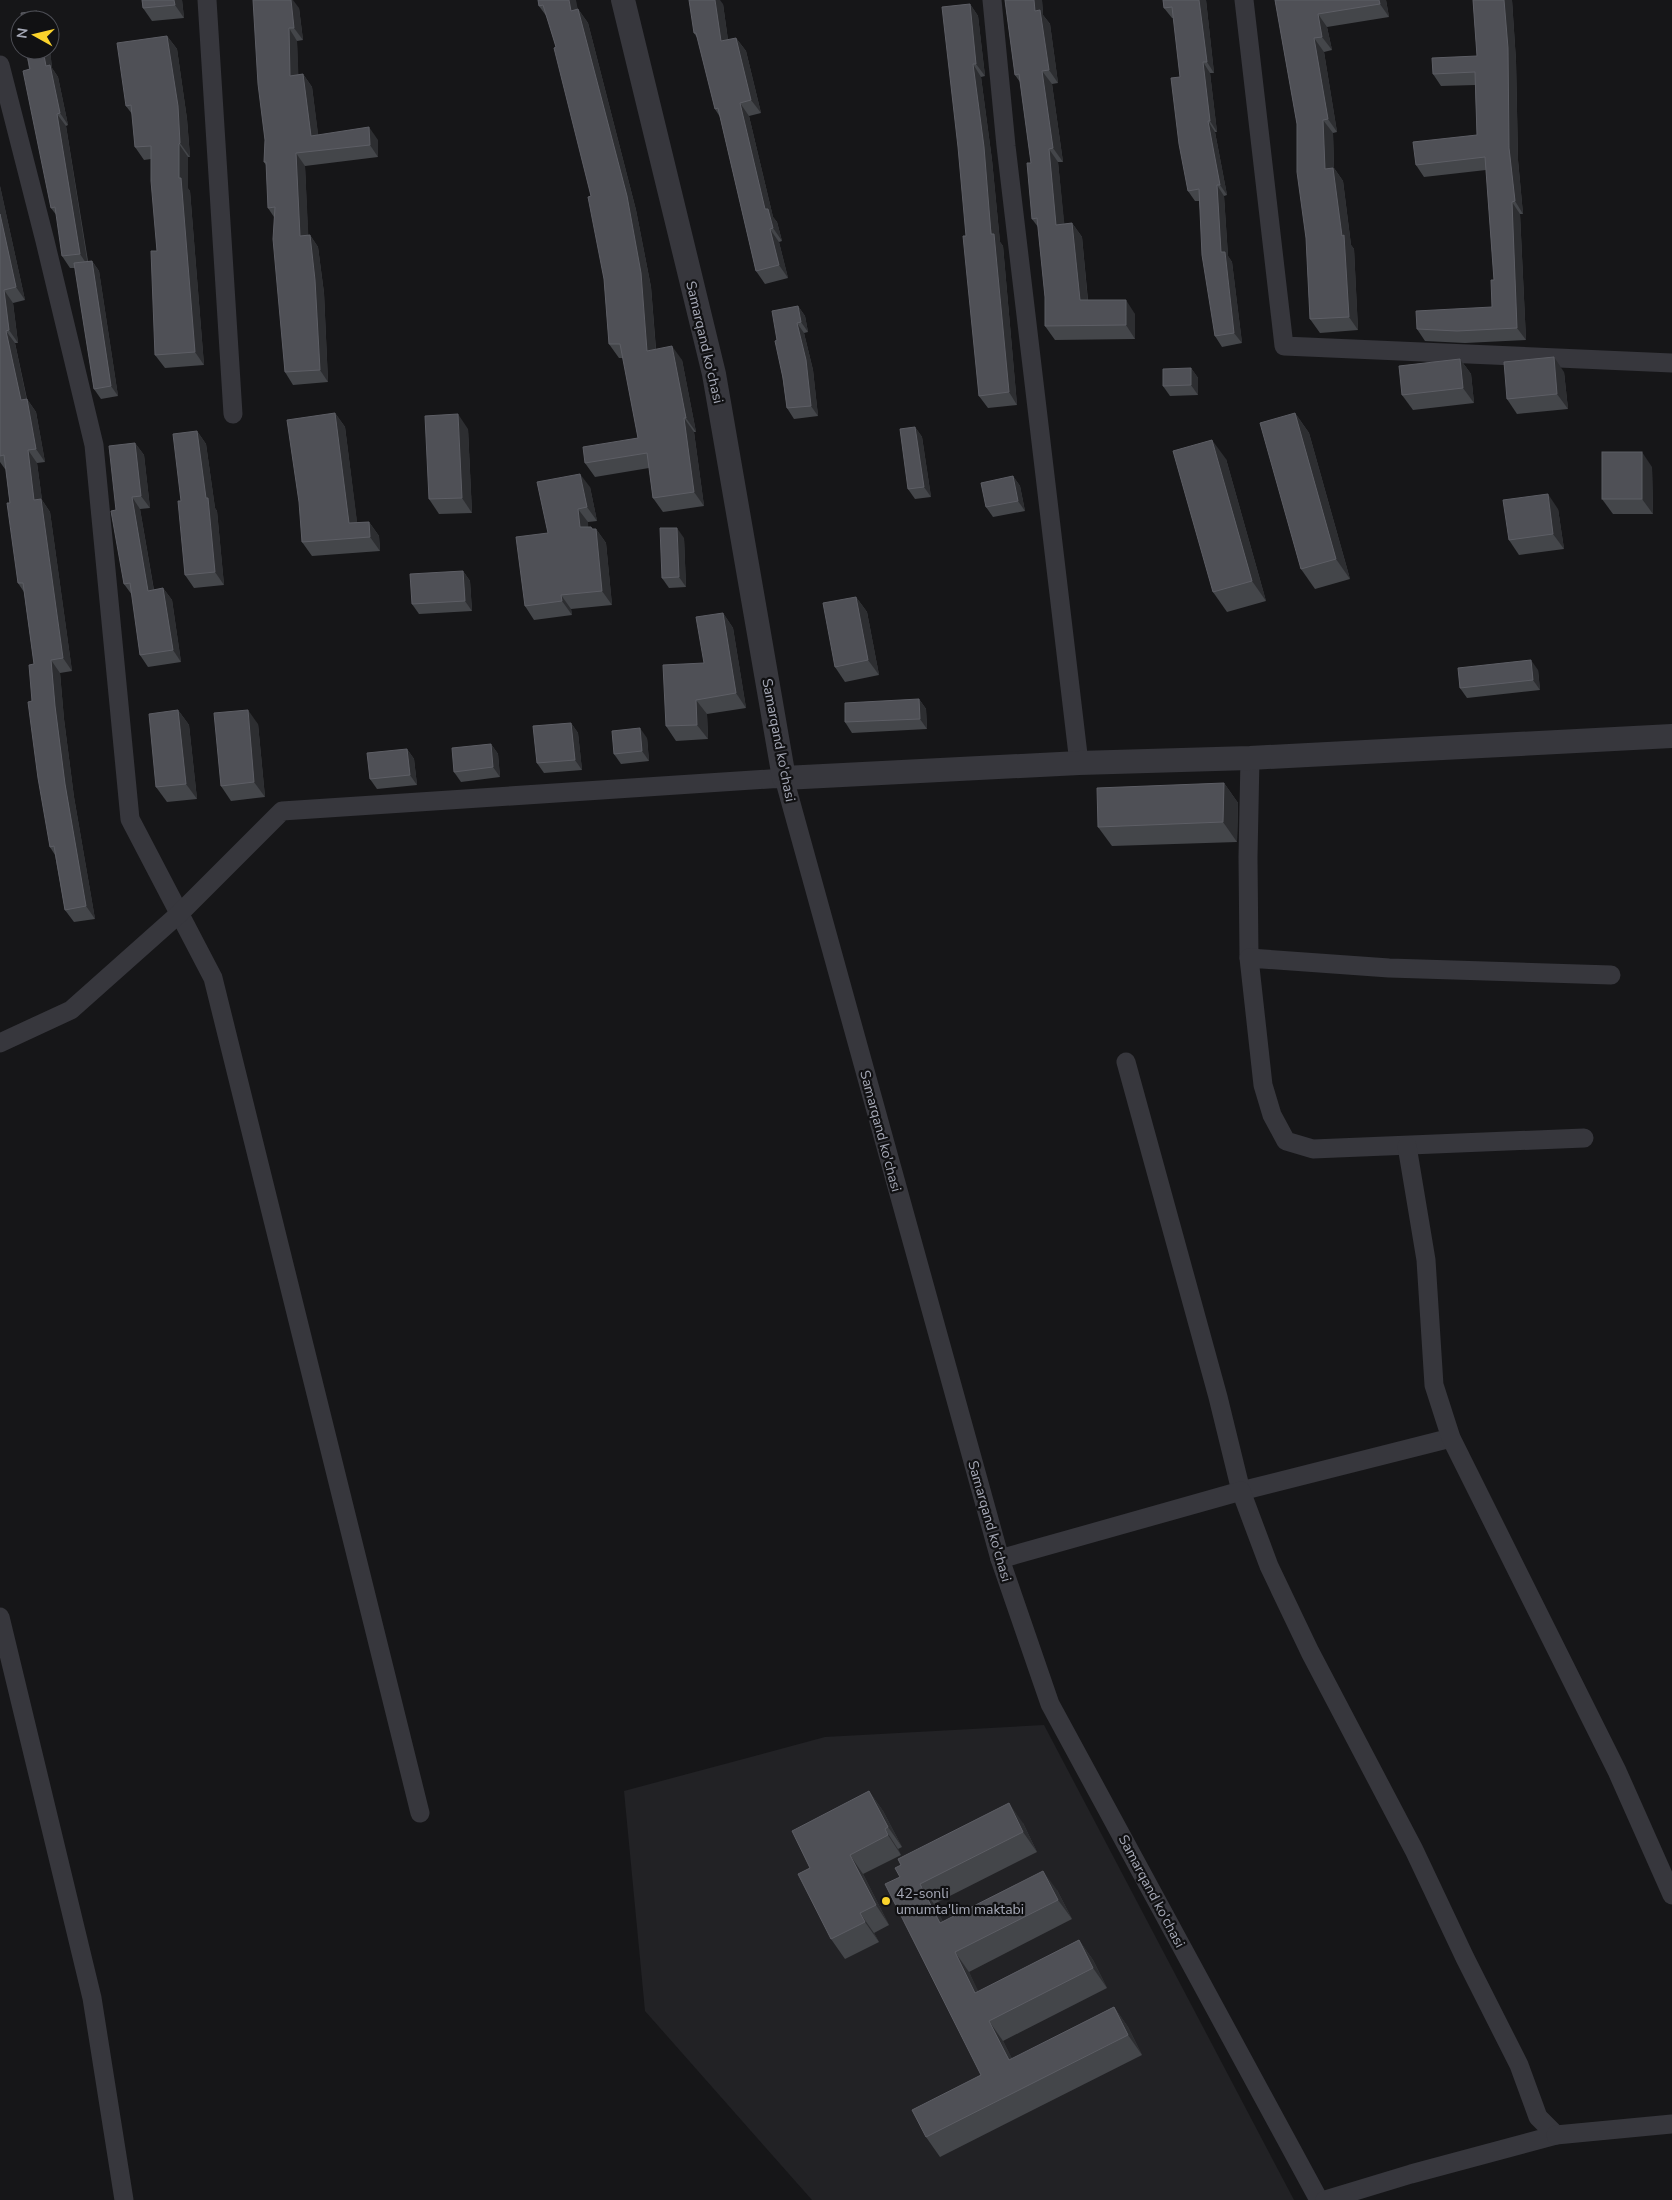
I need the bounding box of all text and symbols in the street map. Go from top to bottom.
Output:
north arrow [10,10,60,60]
text: N [12,27,33,40]
street label: Samarqand ko'chasi [681,279,728,405]
street label: Samarqand ko'chasi [757,677,800,803]
street label: Samarqand ko'chasi [855,1068,906,1194]
street label: Samarqand ko'chasi [963,1458,1016,1584]
street label: Samarqand ko'chasi [1114,1832,1189,1951]
place label: 42-sonli umumta'lim maktabi [896,1884,1024,1919]
marker: 42-sonli umumta'lim maktabi [880,1895,892,1907]

